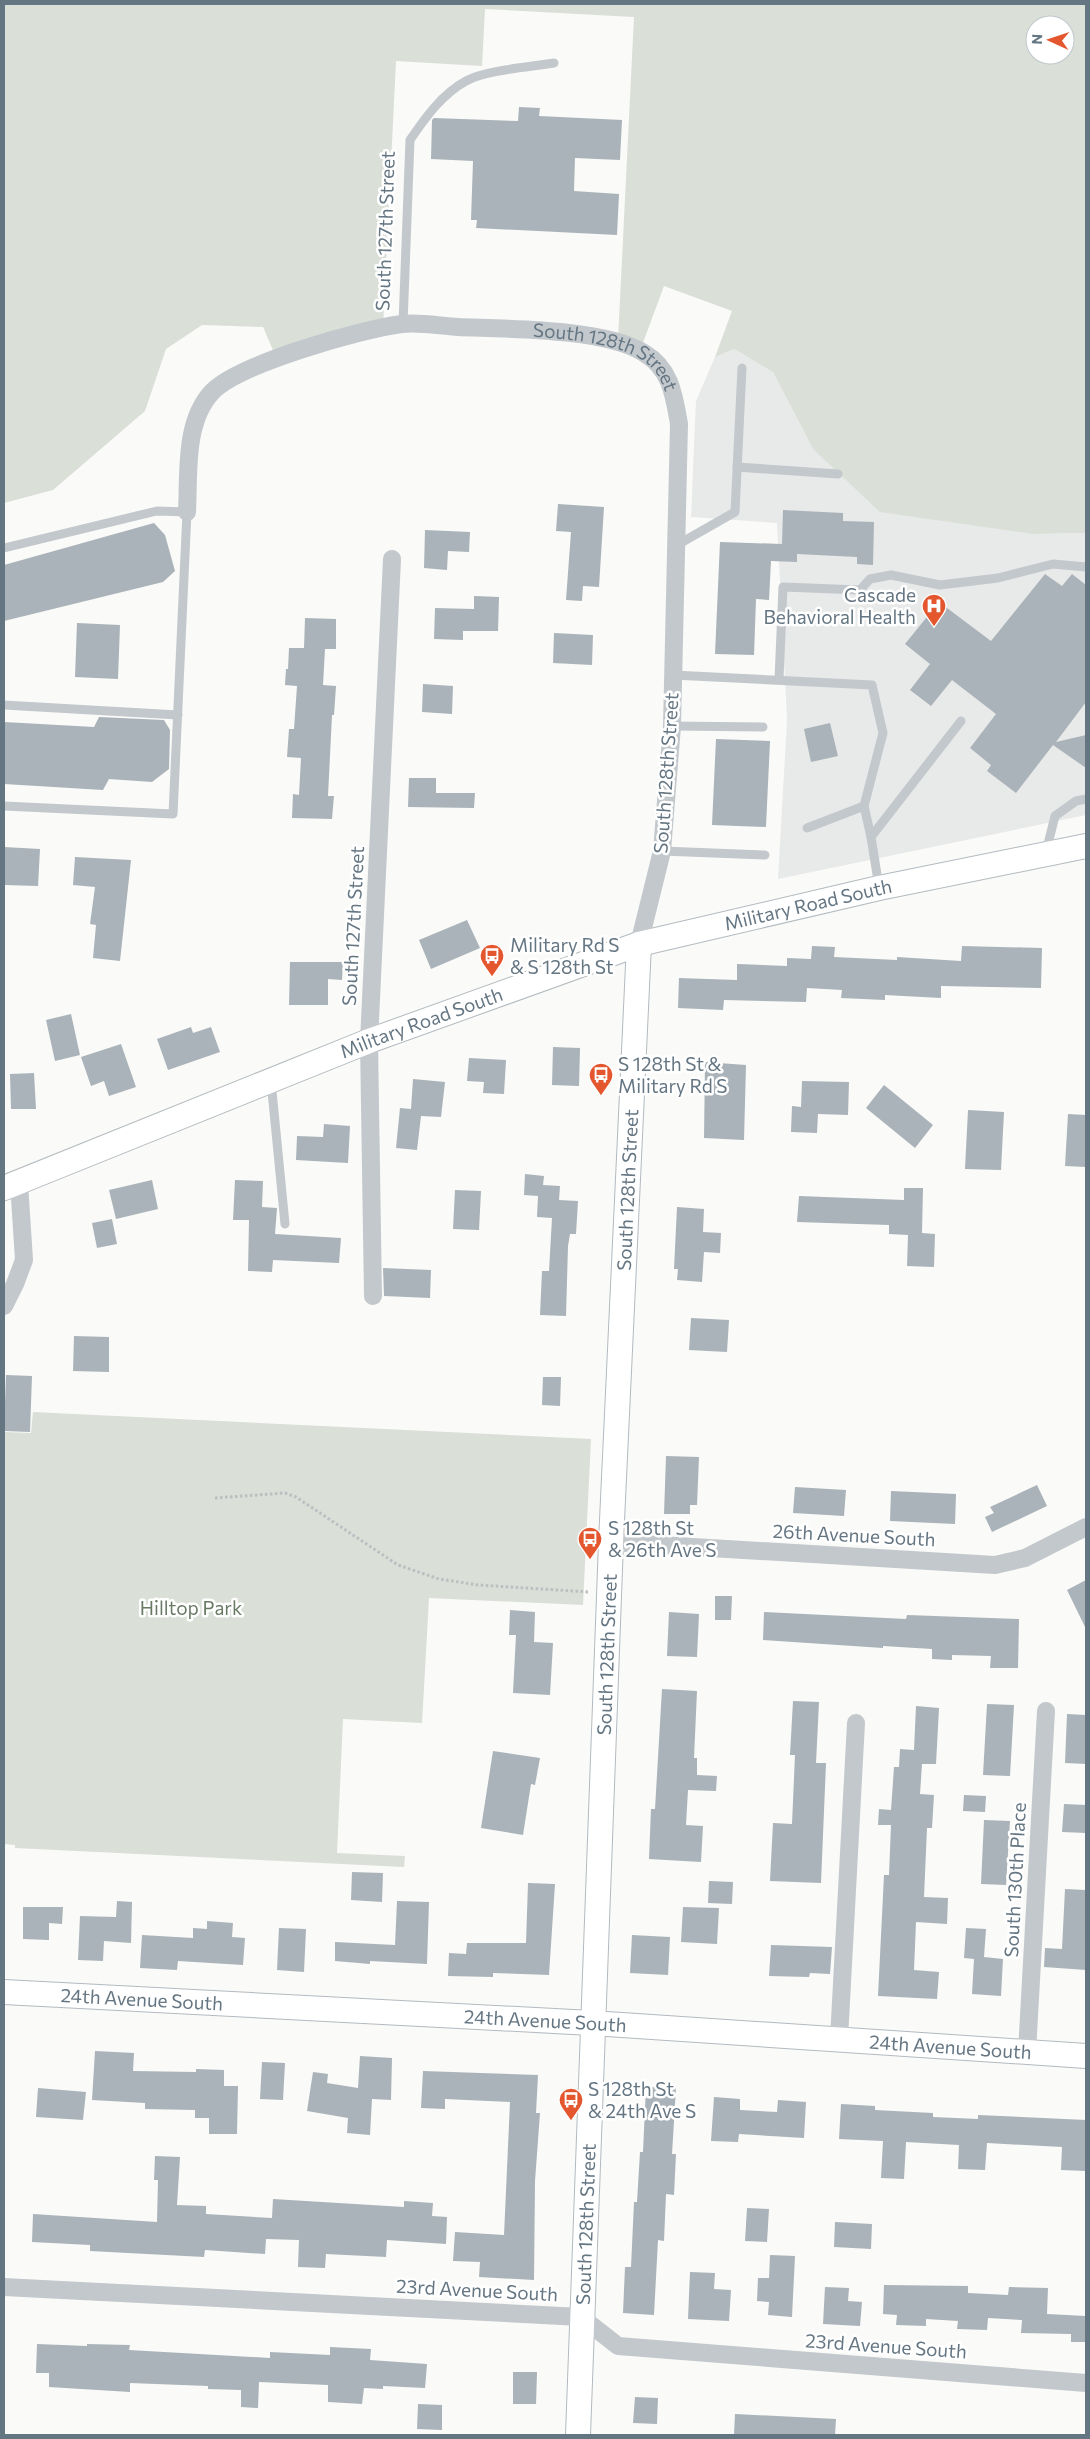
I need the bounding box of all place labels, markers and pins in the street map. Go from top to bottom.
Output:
place label: Cascade Behavioral Health [764,583,916,628]
hospital icon: Cascade Behavioral Health [921,593,947,627]
place label: Military Rd S & S 128th St [510,933,619,978]
bus stop icon: Military Rd S & S 128th St [479,943,505,977]
place label: S 128th St & Military Rd S [618,1052,727,1097]
bus stop icon: S 128th St & Military Rd S [588,1062,614,1096]
place label: S 128th St & 26th Ave S [608,1516,717,1561]
bus stop icon: S 128th St & 26th Ave S [577,1526,603,1560]
place label: S 128th St & 24th Ave S [588,2077,696,2122]
bus stop icon: S 128th St & 24th Ave S [558,2087,584,2121]

